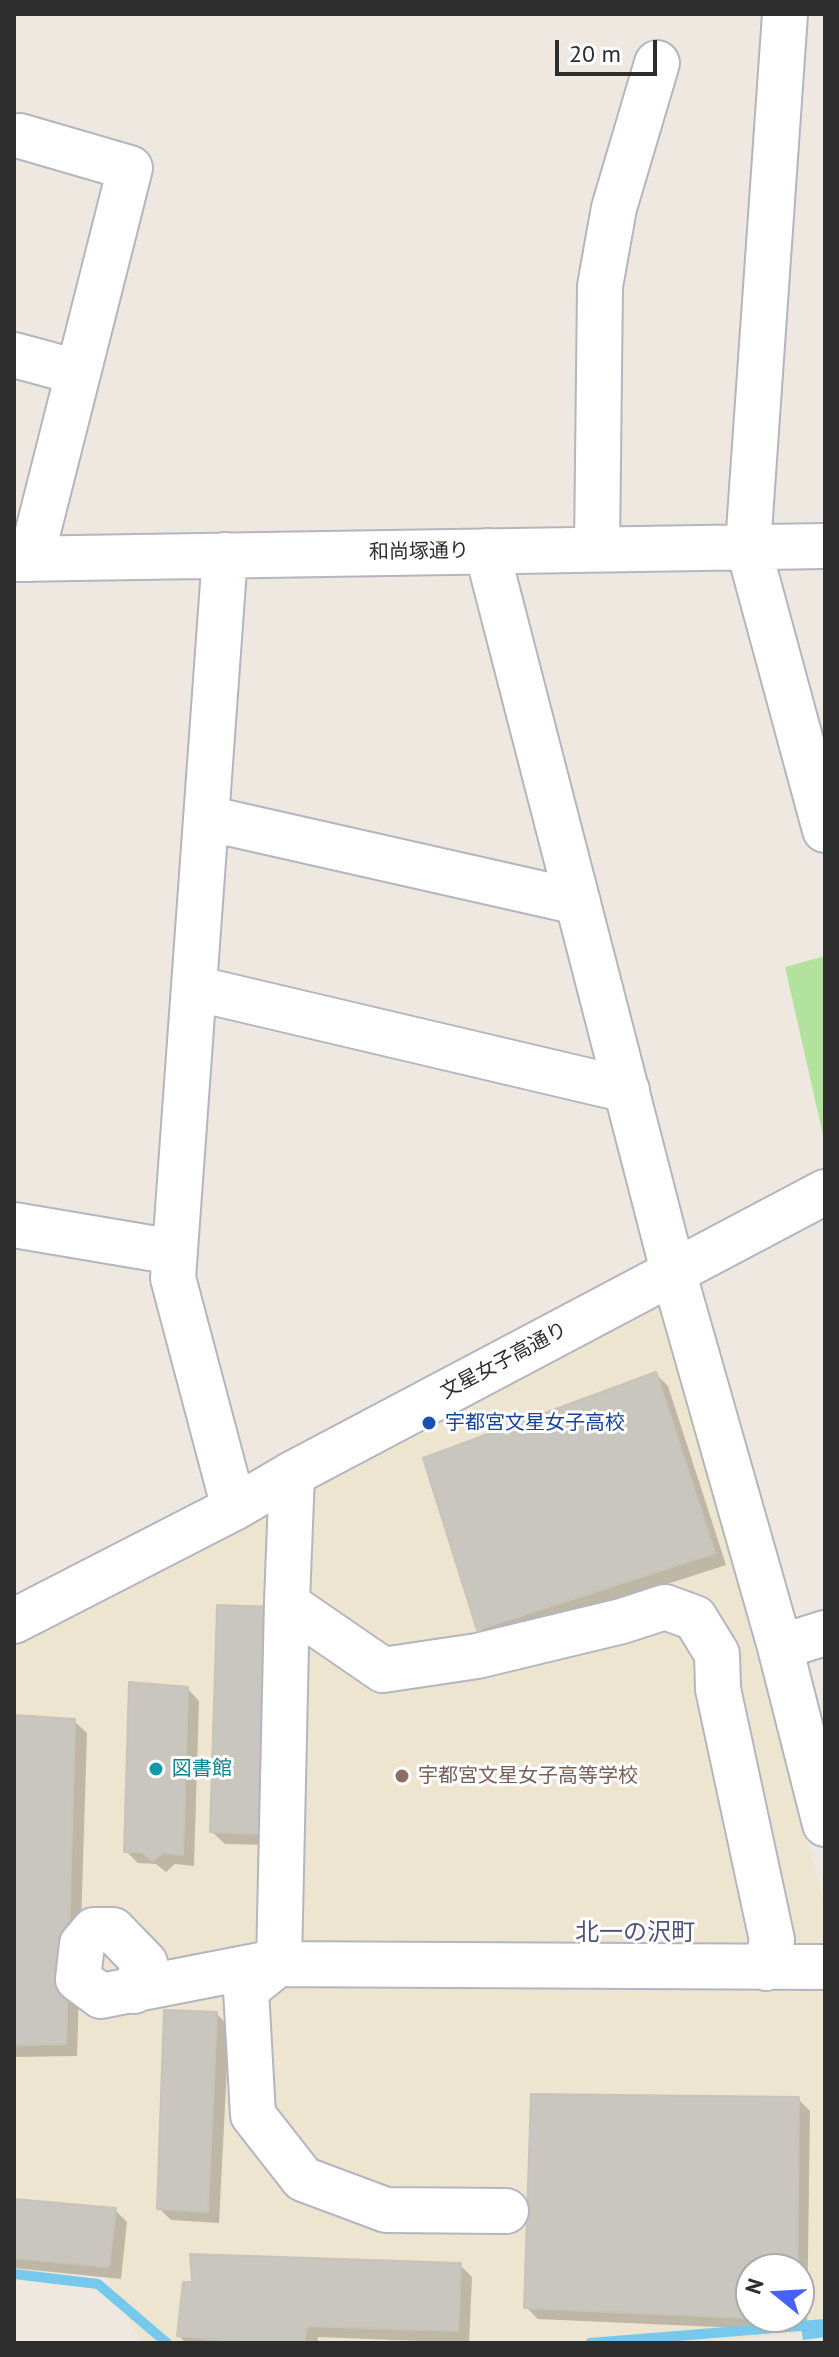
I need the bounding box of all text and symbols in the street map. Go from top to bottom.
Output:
scale bar [559,24,661,74]
text: 20 m [569,38,621,69]
street label: 和尚塚通り [369,539,469,565]
street label: 文星女子高通り [437,1318,571,1404]
place label: 宇都宮文星女子高校 [445,1411,625,1435]
marker: 宇都宮文星女子高校 [420,1414,438,1432]
place label: 図書館 [172,1757,232,1781]
marker: 図書館 [147,1760,165,1778]
place label: 宇都宮文星女子高等学校 [418,1764,638,1788]
marker: 宇都宮文星女子高等学校 [393,1767,411,1785]
district label: 北一の沢町 [575,1919,695,1947]
north arrow [735,2253,815,2333]
text: N [739,2275,770,2297]

